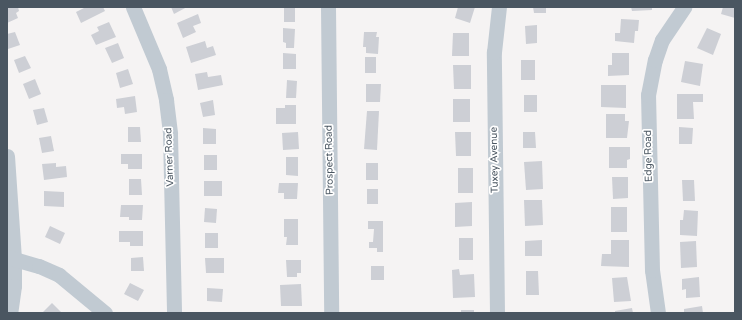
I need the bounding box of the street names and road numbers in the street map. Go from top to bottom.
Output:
street label: Prospect Road [323,125,337,195]
street label: Varner Road [163,127,177,187]
street label: Tuxey Avenue [488,127,502,193]
street label: Edge Road [643,130,655,182]

